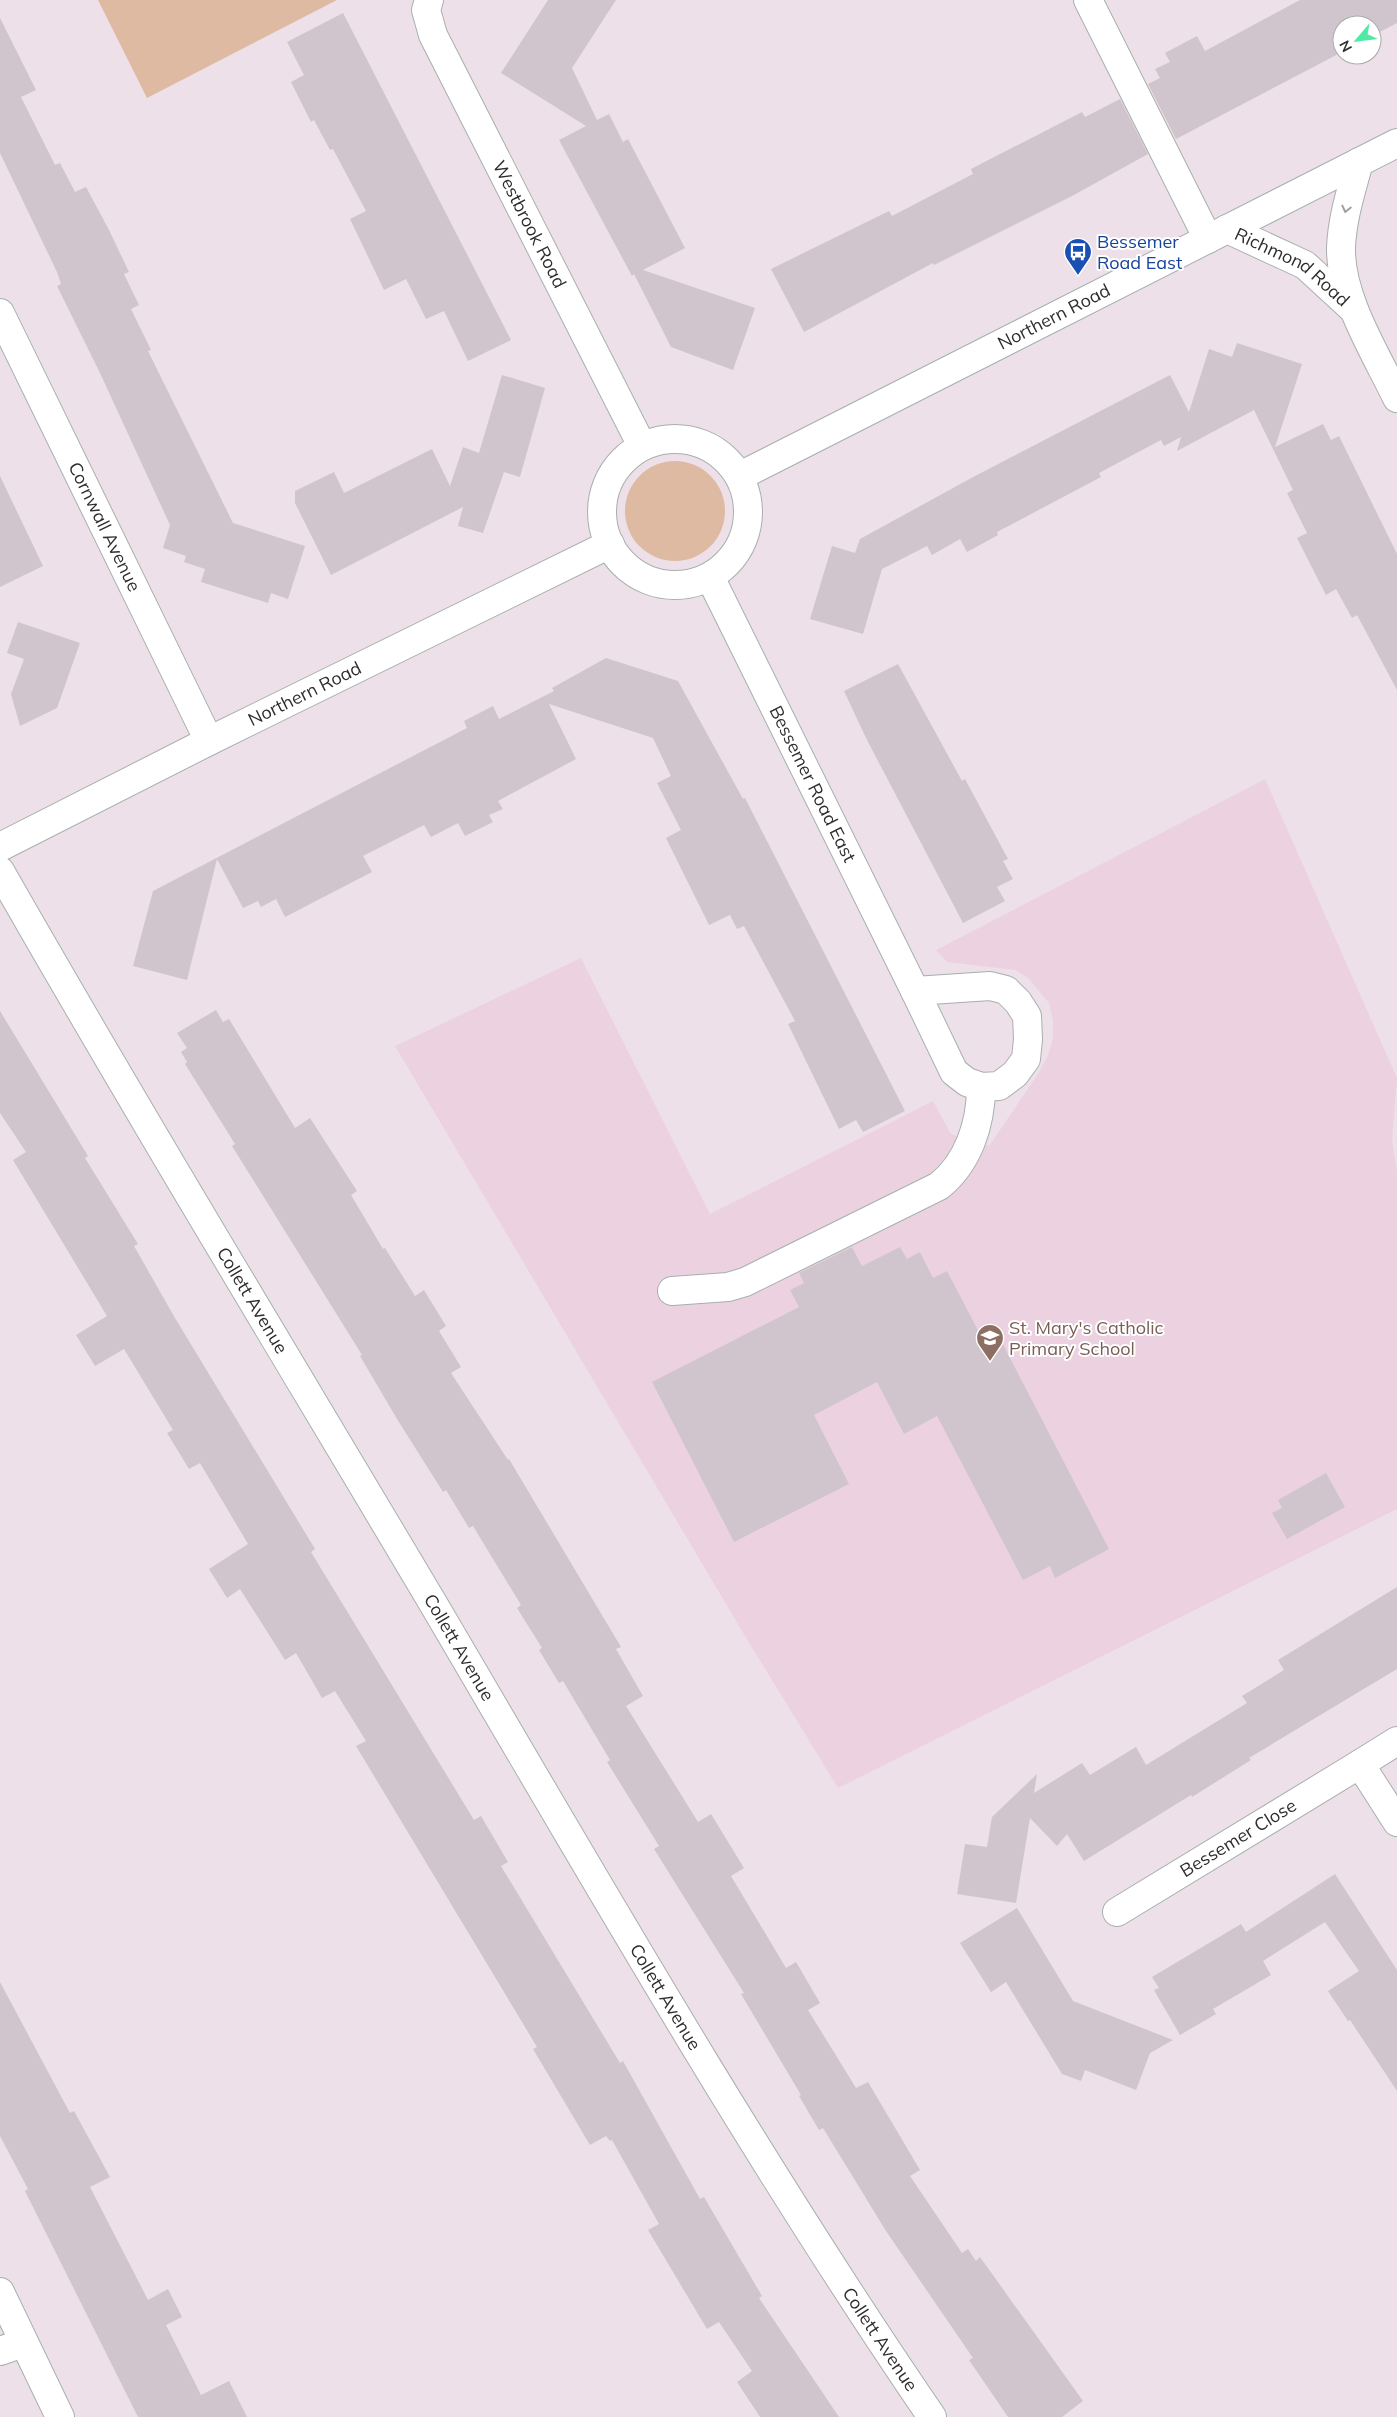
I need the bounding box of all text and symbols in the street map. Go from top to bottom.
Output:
north arrow [1332,15,1382,65]
text: N [1335,37,1356,55]
street label: Westbrook Road [488,157,572,292]
one-way arrow [1341,205,1352,214]
street label: Richmond Road [1231,222,1355,311]
place label: Bessemer Road East [1097,230,1182,274]
bus stop icon: Bessemer Road East [1063,237,1093,276]
street label: Northern Road [994,278,1114,355]
street label: Cornwall Avenue [64,458,146,595]
street label: Northern Road [244,656,365,731]
street label: Bessemer Road East [765,702,861,866]
street label: Collett Avenue [212,1243,293,1358]
place label: St. Mary's Catholic Primary School [1009,1316,1164,1360]
school or university icon: St. Mary's Catholic Primary School [975,1323,1005,1362]
street label: Collett Avenue [419,1590,500,1705]
street label: Bessemer Close [1176,1794,1300,1882]
street label: Collett Avenue [625,1939,707,2054]
street label: Collett Avenue [838,2283,923,2396]

